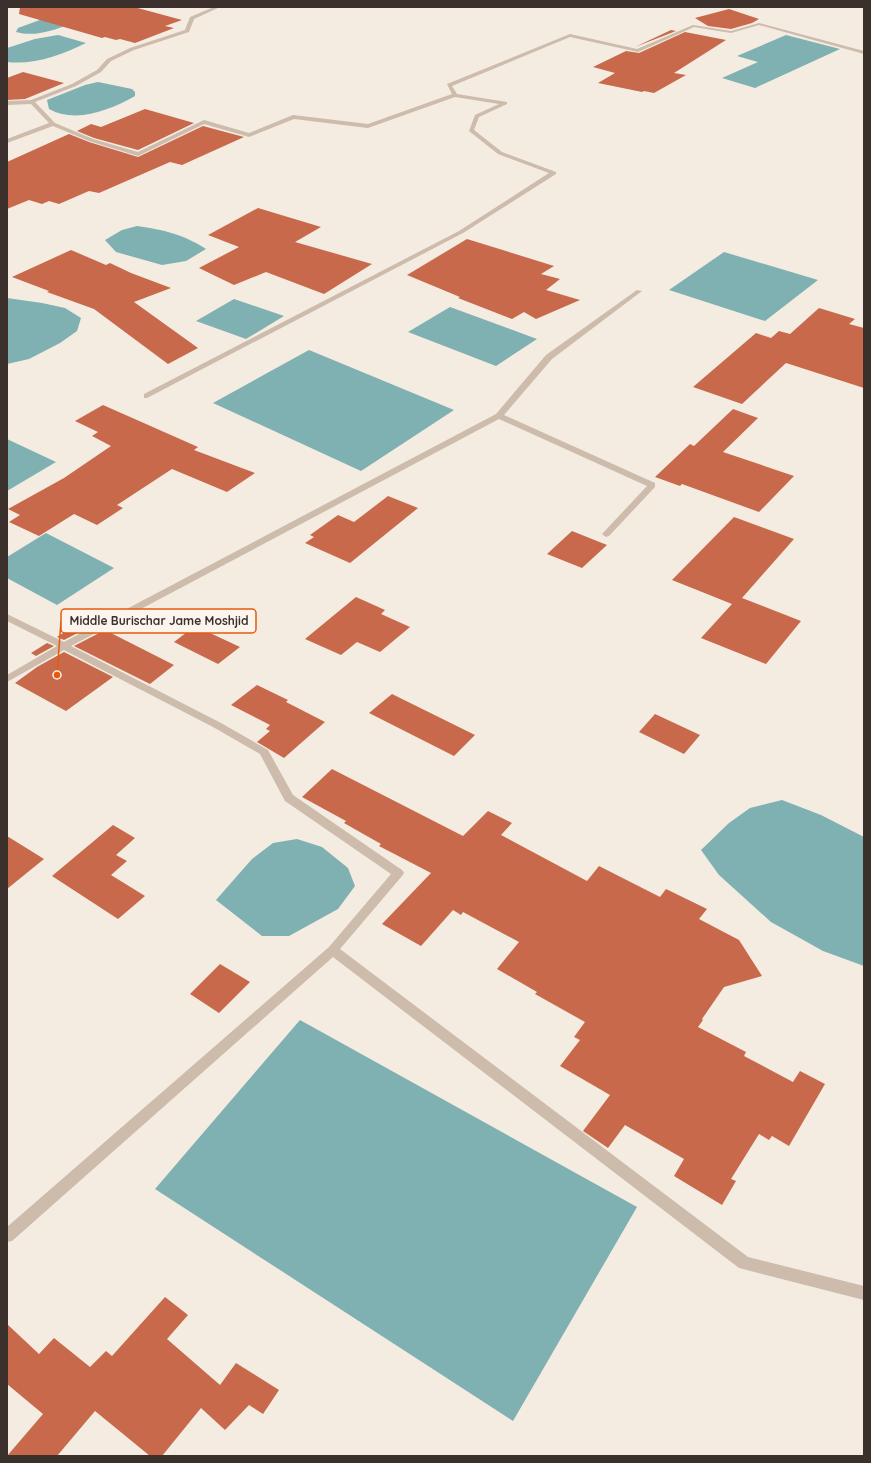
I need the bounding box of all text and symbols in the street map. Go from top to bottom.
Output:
callout: Middle Burischar Jame Moshjid [61,609,256,633]
text: Middle Burischar Jame Moshjid [70,613,248,628]

